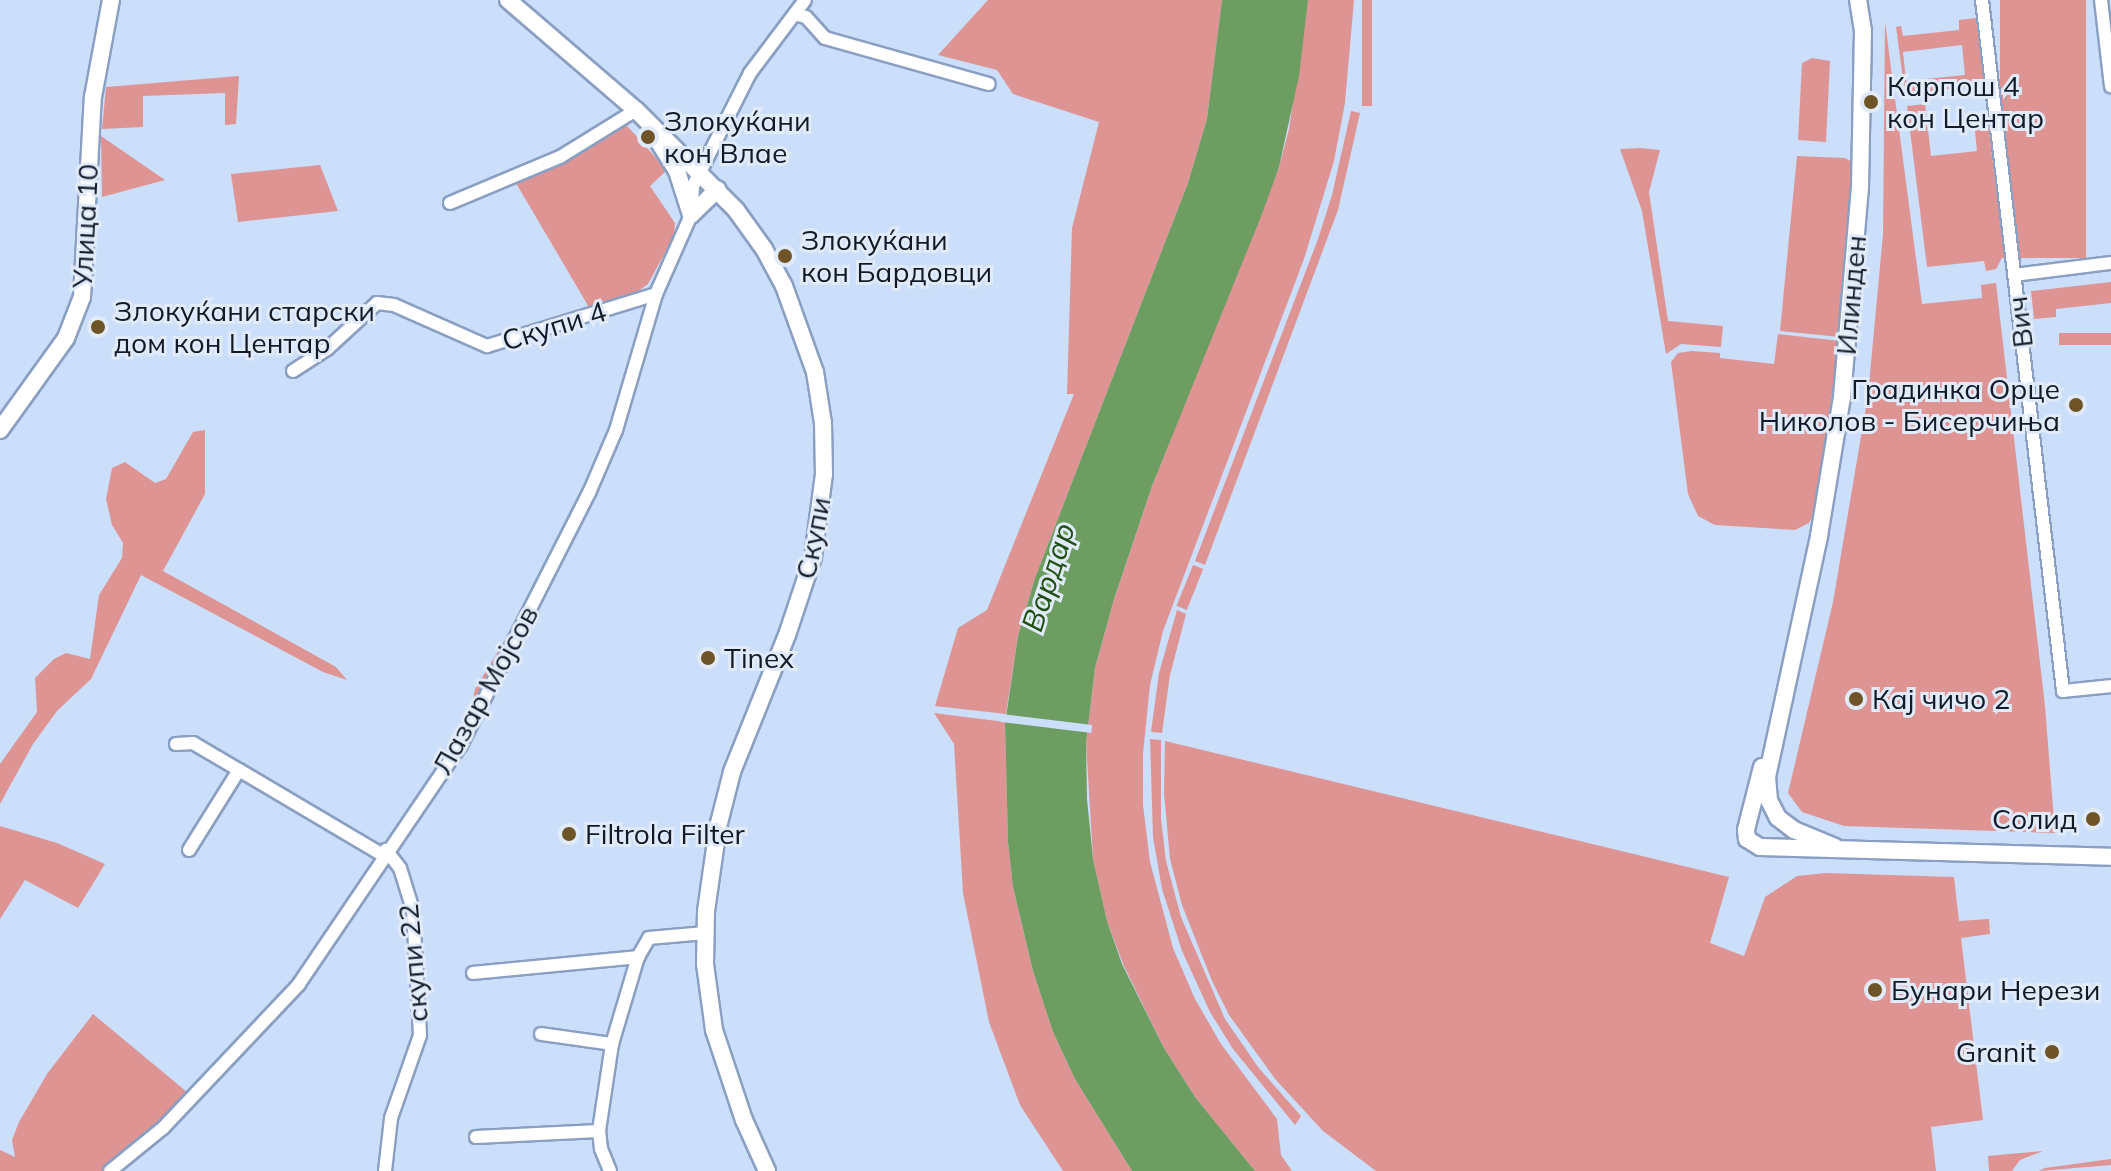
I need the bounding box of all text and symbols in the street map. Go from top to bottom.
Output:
place label: Карпош 4 кон Центар [1887,69,2044,135]
marker: Карпош 4 кон Центар [1862,93,1880,111]
place label: Злокуќани кон Влае [664,104,811,170]
marker: Злокуќани кон Влае [639,128,657,146]
street label: Улица 10 [65,163,105,289]
place label: Злокуќани кон Бардовци [801,223,992,289]
street label: Илинден [1829,234,1873,356]
marker: Злокуќани кон Бардовци [776,247,794,265]
place label: Злокуќани старски дом кон Центар [114,294,375,360]
street label: Cкупи 4 [498,294,610,358]
street label: Вич [2000,294,2040,350]
marker: Злокуќани старски дом кон Центар [89,318,107,336]
place label: Градинка Орце Николов - Бисерчиња [1759,372,2060,438]
marker: Градинка Орце Николов - Бисерчиња [2067,396,2085,414]
street label: Скупи [789,494,837,582]
water label: Вардар [1014,518,1082,636]
street label: Лазар Мојсов [425,600,545,780]
place label: Tinex [724,641,794,675]
marker: Tinex [699,649,717,667]
place label: Кај чичо 2 [1872,682,2010,716]
marker: Кај чичо 2 [1847,690,1865,708]
place label: Солид [1992,802,2077,836]
marker: Солид [2084,810,2102,828]
place label: Filtrola Filter [585,817,745,851]
marker: Filtrola Filter [560,825,578,843]
street label: скупи 22 [391,902,435,1024]
place label: Бунари Нерези [1891,973,2100,1007]
marker: Бунари Нерези [1866,981,1884,999]
place label: Granit [1956,1035,2036,1069]
marker: Granit [2043,1043,2061,1061]

